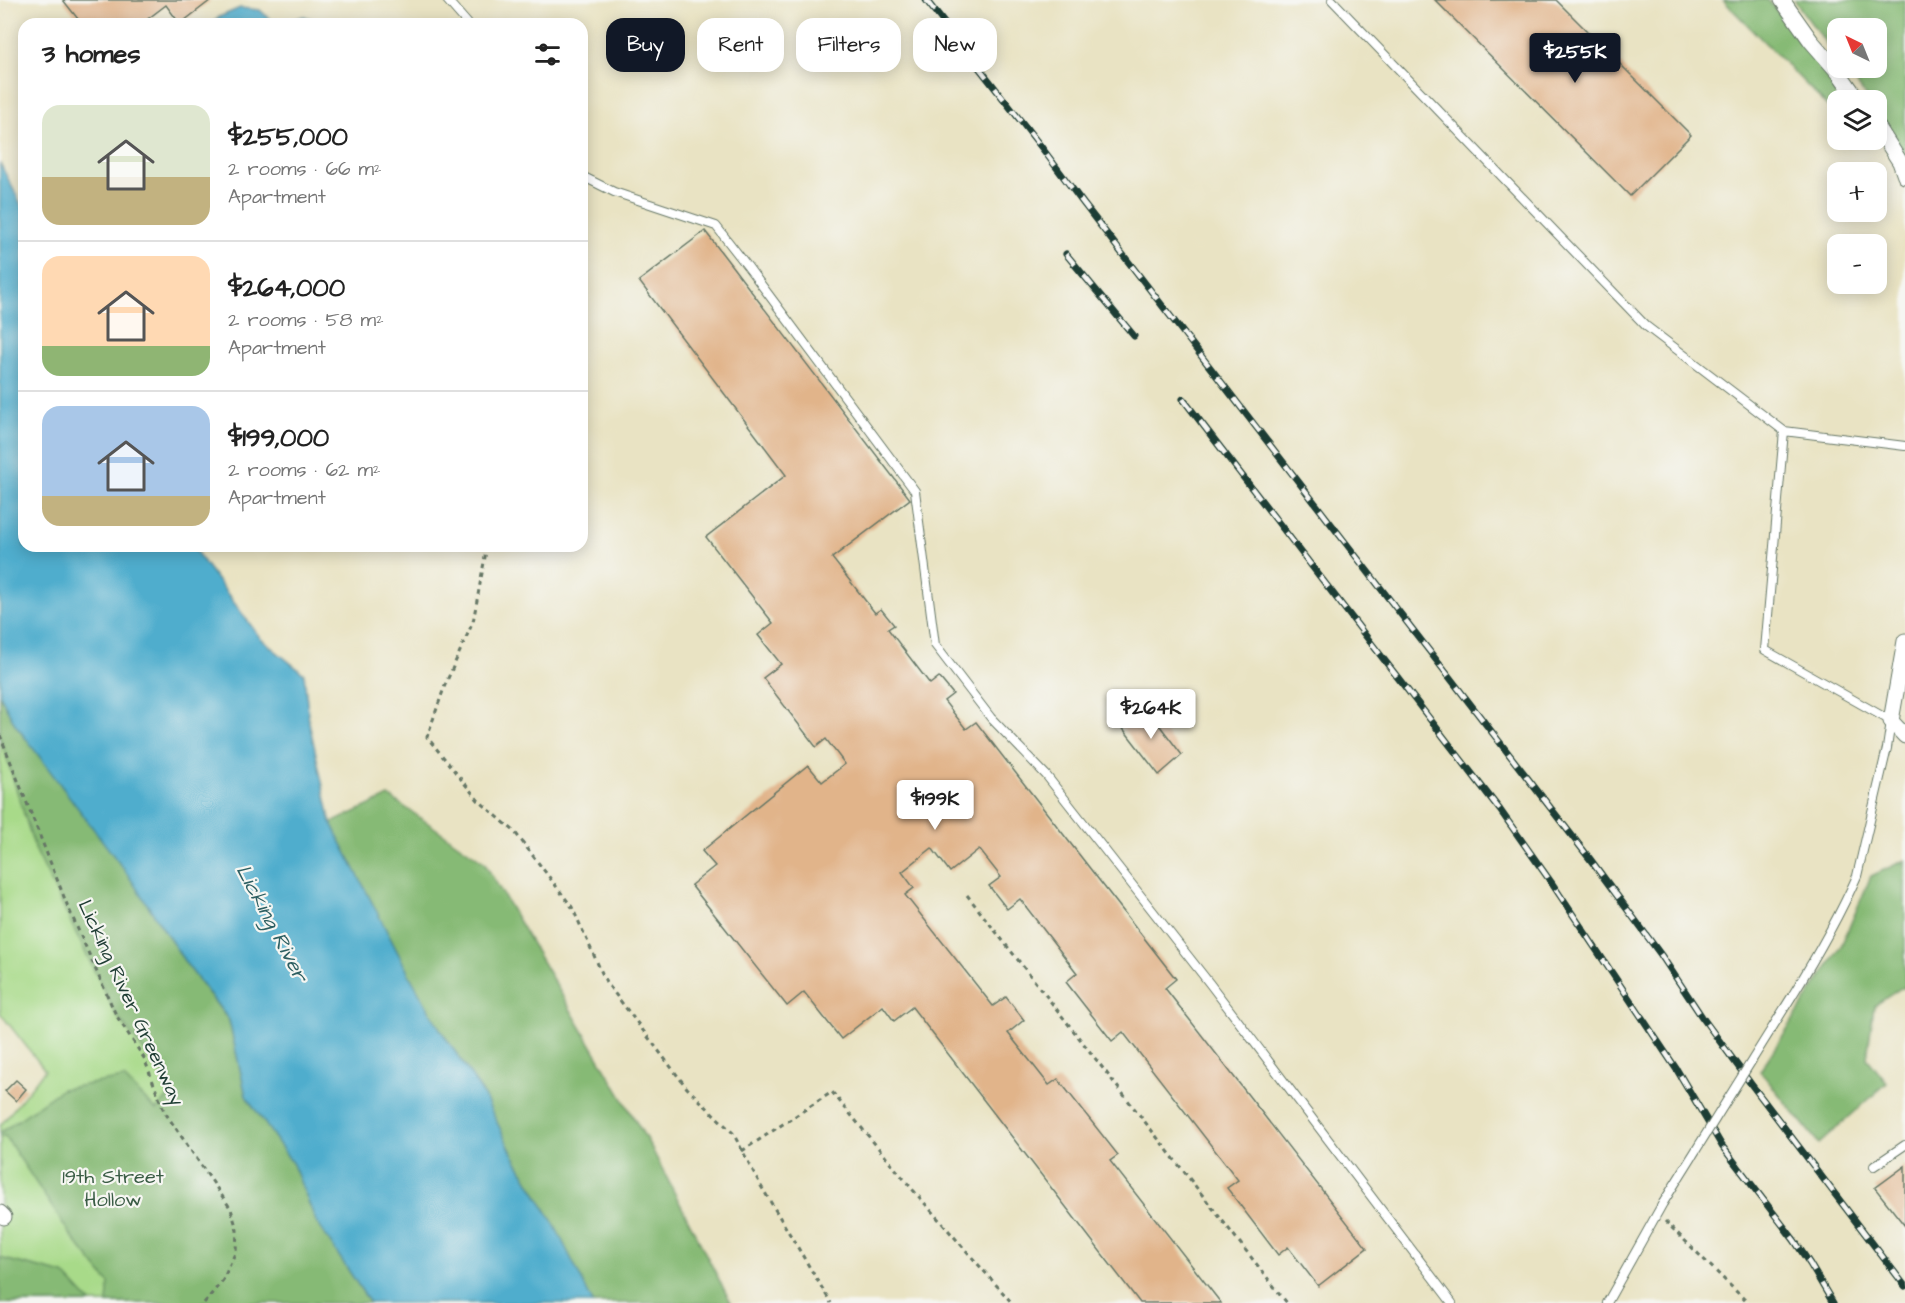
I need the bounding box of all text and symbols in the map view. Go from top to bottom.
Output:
chip: Buy [606,18,685,72]
chip: Rent [697,18,784,72]
chip: Filters [796,18,901,72]
chip: New [913,18,997,72]
north arrow [1827,18,1887,78]
map controls [1827,18,1887,294]
pin: $255K [1533,33,1617,84]
text: 3 homes [42,36,141,72]
icon: filters [531,38,564,71]
text: $255K [1543,38,1607,66]
button: layers [1827,90,1887,150]
text: $255,000 [228,119,348,155]
icon: home [90,129,162,201]
text: 2 rooms · 66 m² [228,155,382,183]
button: + [1827,162,1887,222]
text: Apartment [228,183,326,211]
button: − [1827,234,1887,294]
text: $264,000 [228,270,345,306]
icon: home [90,280,162,352]
text: 2 rooms · 58 m² [228,306,384,334]
text: Apartment [228,334,326,362]
text: $199,000 [228,420,329,456]
icon: home [90,430,162,502]
text: 2 rooms · 62 m² [228,456,380,484]
text: Apartment [228,484,326,512]
pin: $264K [1109,689,1193,740]
text: $264K [1121,694,1181,722]
pin: $199K [893,780,977,831]
text: $199K [911,785,959,813]
water label: Licking River [228,859,316,989]
street label: Licking River Greenway [70,895,191,1111]
park label: 19th Street Hollow [62,1163,164,1214]

